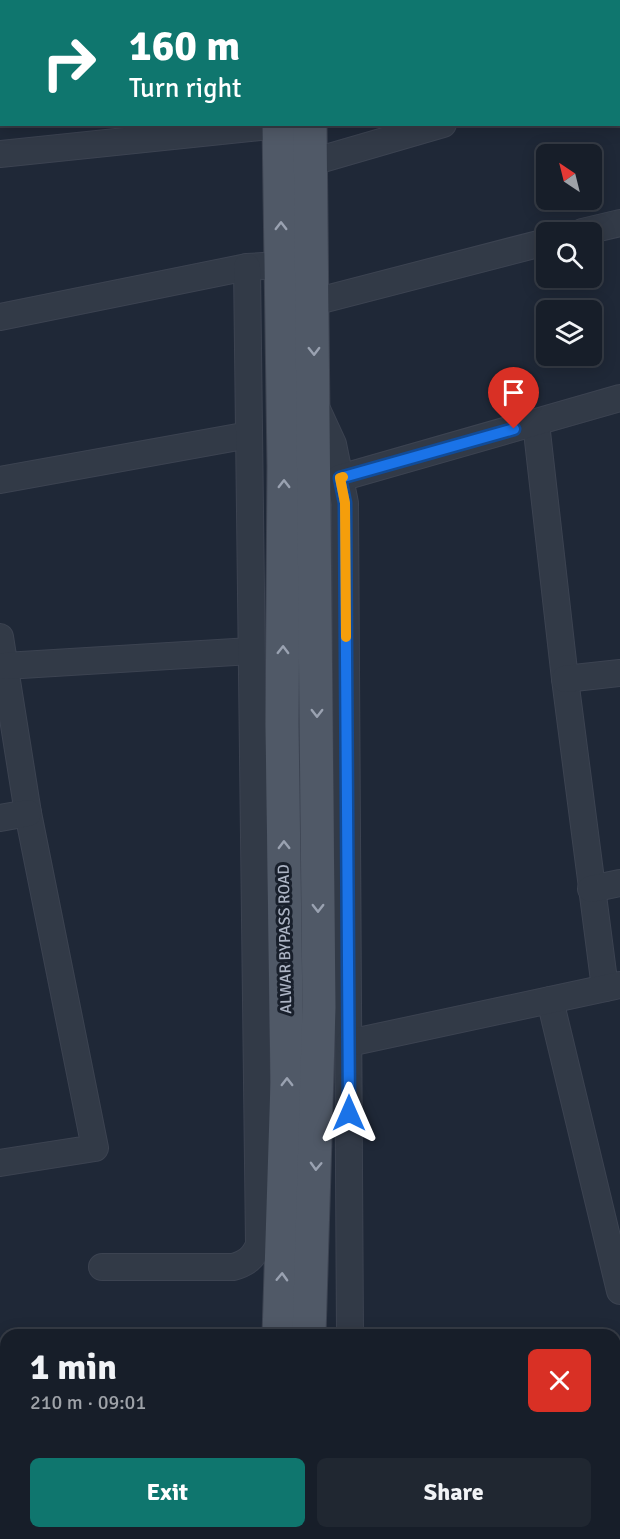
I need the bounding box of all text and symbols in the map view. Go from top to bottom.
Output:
text: 160 m [129,21,240,72]
icon: right [30,24,108,102]
text: Turn right [129,72,242,105]
north arrow [536,144,602,210]
map controls [536,144,602,366]
one-way arrow [275,221,287,230]
button: search [536,222,602,288]
button: layers [536,300,602,366]
one-way arrow [308,346,320,355]
pin [488,367,539,429]
icon: arrive [497,376,530,409]
one-way arrow [278,479,290,488]
one-way arrow [276,645,289,654]
one-way arrow [311,708,323,717]
one-way arrow [277,840,290,849]
street label: ALWAR BYPASS ROAD [274,864,296,1014]
one-way arrow [312,903,325,912]
one-way arrow [281,1077,293,1086]
position arrow [317,1081,381,1145]
one-way arrow [309,1161,322,1170]
one-way arrow [276,1272,288,1281]
text: 1 min [30,1345,117,1390]
button: close [528,1349,591,1412]
text: 210 m · 09:01 [30,1390,146,1415]
button: Exit [30,1458,305,1527]
button: Share [317,1458,591,1527]

